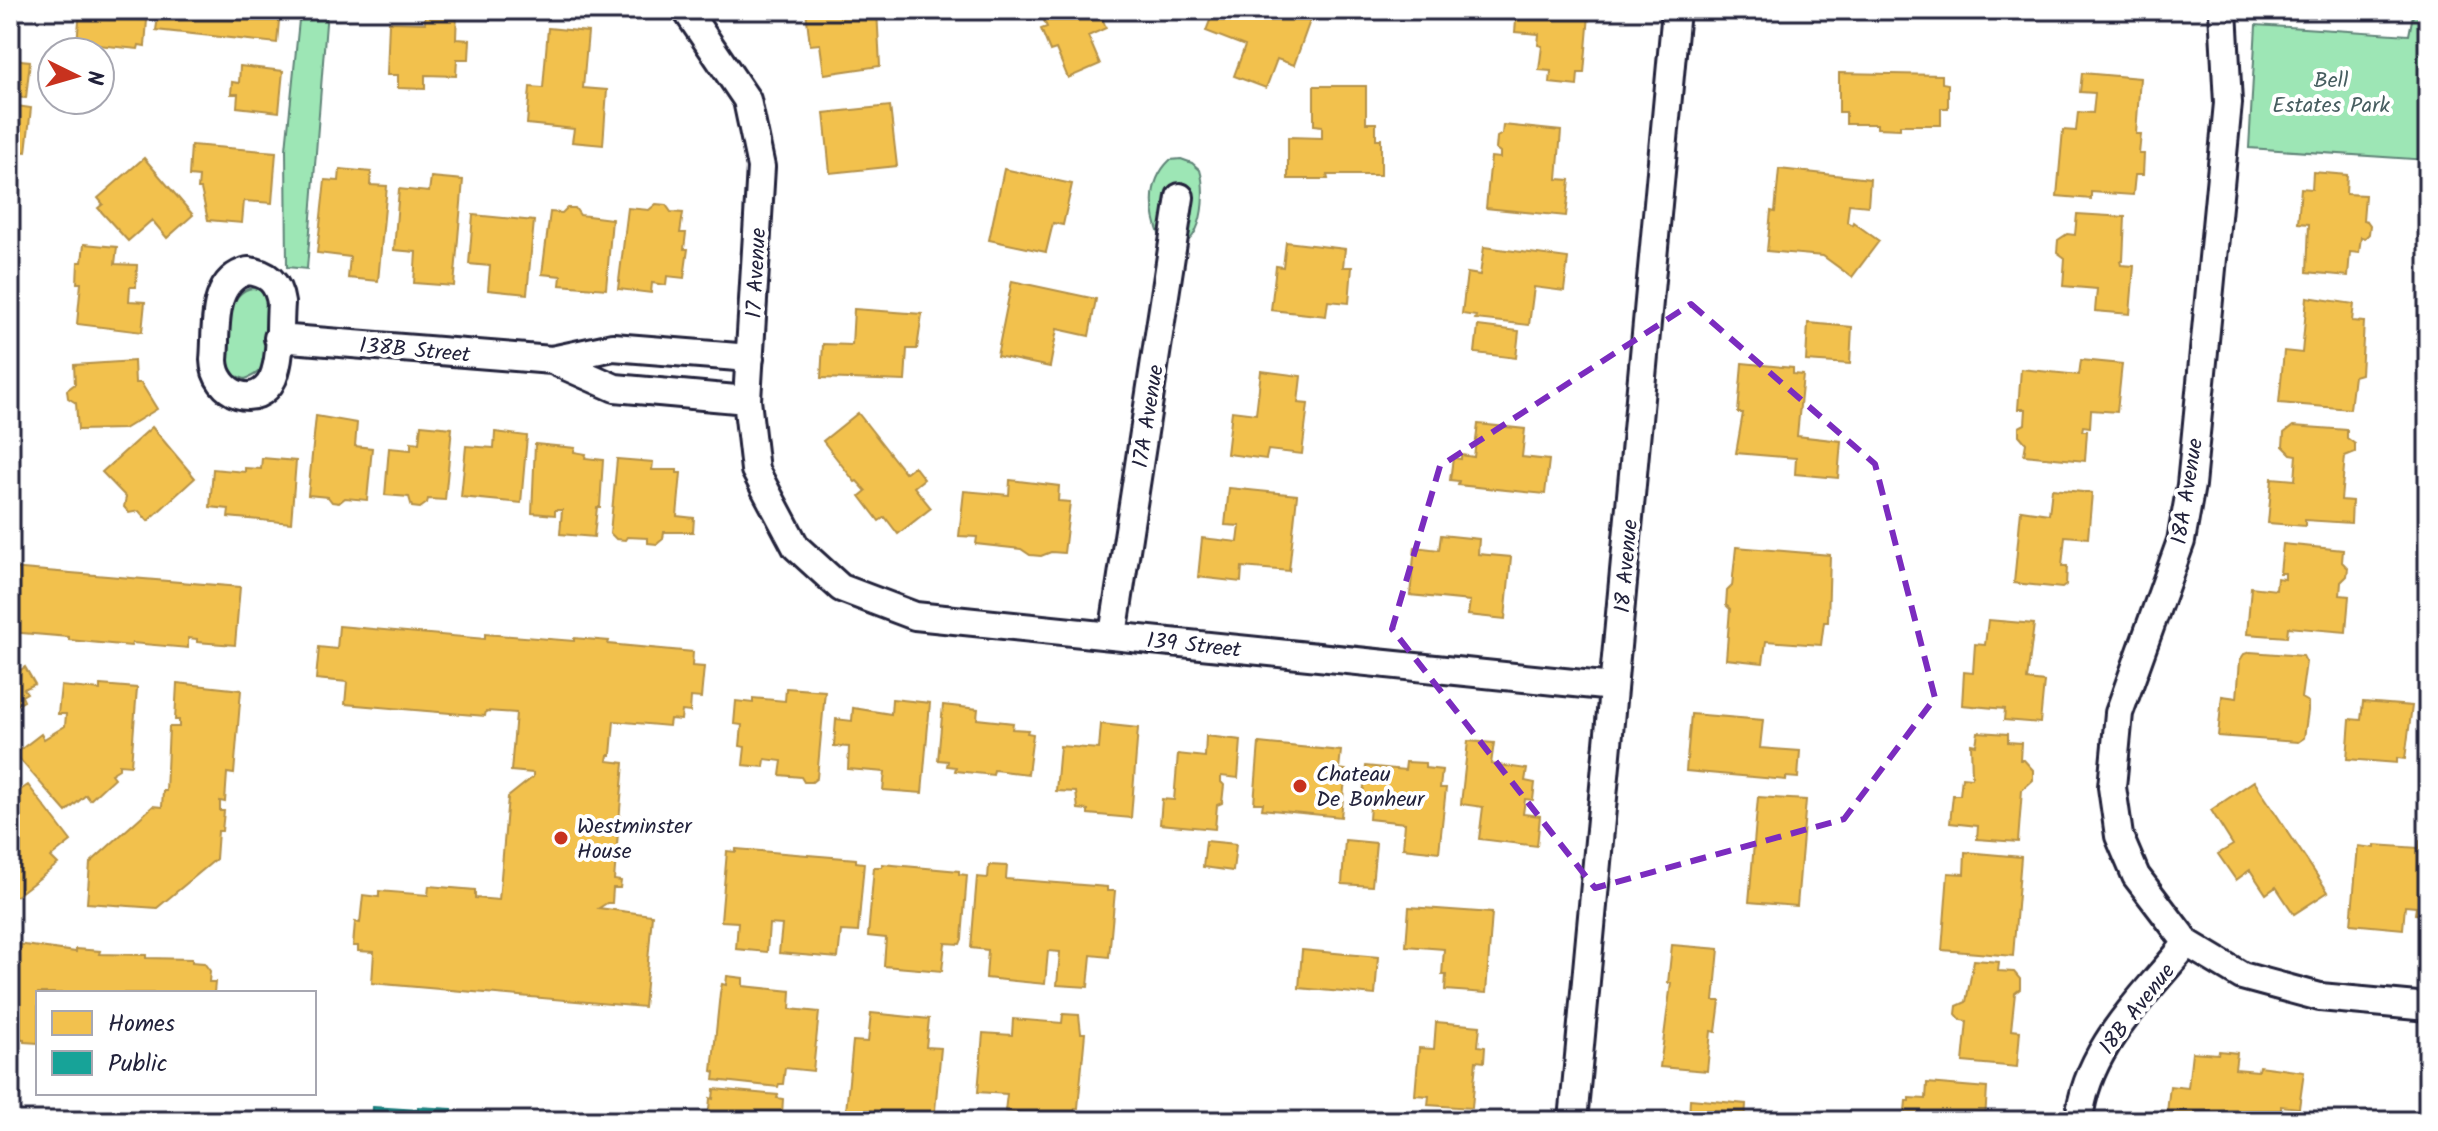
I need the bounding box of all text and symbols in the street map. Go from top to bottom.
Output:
north arrow [36,36,116,116]
park label: Bell Estates Park [2272,64,2390,124]
text: N [75,69,111,86]
street label: 17 Avenue [738,227,777,319]
street label: 138B Street [358,329,472,374]
street label: 17A Avenue [1124,362,1175,471]
street label: 18A Avenue [2163,436,2214,547]
street label: 18 Avenue [1606,518,1649,614]
street label: 139 Street [1145,624,1243,669]
place label: Chateau De Bonheur [1316,758,1426,818]
marker: Chateau De Bonheur [1291,777,1309,795]
place label: Westminster House [577,810,693,870]
marker: Westminster House [552,829,570,847]
street label: 18B Avenue [2091,956,2185,1063]
legend [36,991,316,1095]
text: Homes [108,1005,175,1044]
text: Public [108,1045,167,1084]

